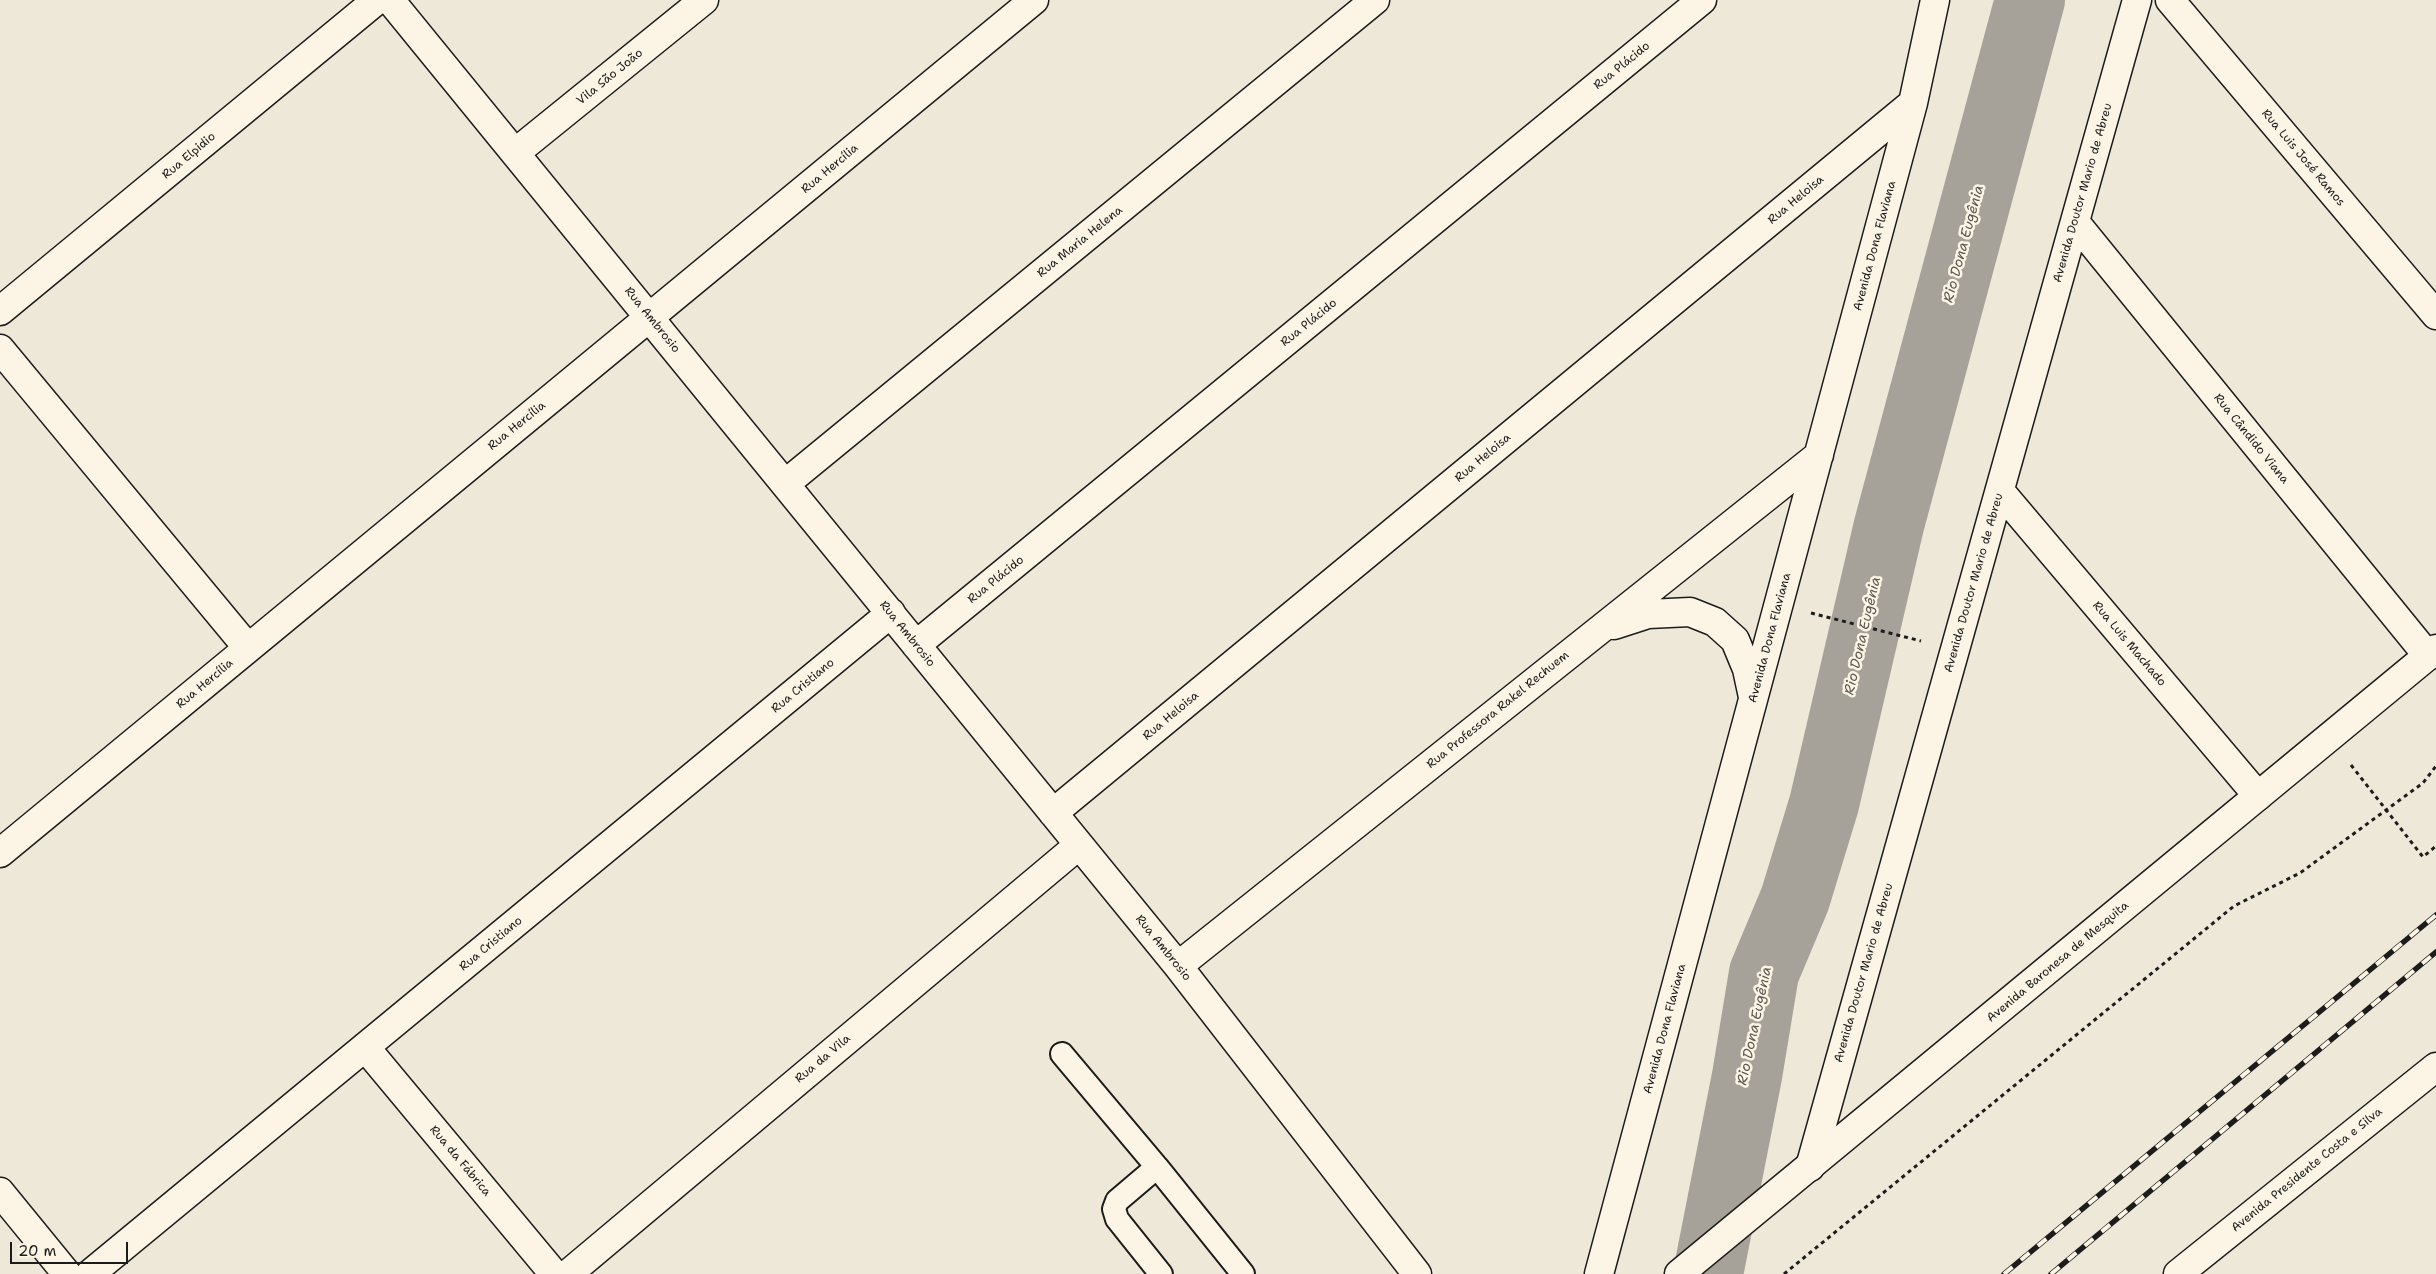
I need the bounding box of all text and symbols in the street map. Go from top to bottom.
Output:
street label: Rua Plácido [1591,39,1653,93]
street label: Vila São João [574,46,646,108]
street label: Avenida Doutor Mario de Abreu [2050,102,2116,284]
street label: Rua Luis José Ramos [2258,107,2348,209]
street label: Rua Elpidio [159,130,219,182]
street label: Rua Hercília [799,141,861,197]
street label: Rua Heloisa [1765,172,1827,228]
street label: Avenida Dona Flaviana [1851,179,1899,313]
water label: Rio Dona Eugênia [1940,184,1988,304]
street label: Rua Maria Helena [1034,203,1126,281]
street label: Rua Ambrosio [621,284,683,356]
street label: Rua Plácido [1278,296,1340,350]
street label: Rua Cândido Viana [2210,391,2292,487]
street label: Rua Hercília [485,398,549,454]
street label: Rua Heloisa [1452,430,1514,486]
street label: Avenida Doutor Mario de Abreu [1941,492,2007,674]
street label: Rua Plácido [965,553,1027,607]
street label: Avenida Dona Flaviana [1746,571,1794,705]
water label: Rio Dona Eugênia [1841,575,1885,697]
street label: Rua Ambrosio [876,598,938,670]
street label: Rua Luis Machado [2089,599,2169,689]
street label: Rua Professora Rakel Rechuem [1424,648,1572,772]
street label: Rua Hercília [174,656,236,712]
street label: Rua Cristiano [769,656,837,716]
street label: Rua Heloisa [1140,688,1202,744]
street label: Avenida Doutor Mario de Abreu [1831,882,1897,1064]
street label: Avenida Baronesa de Mesquita [1984,898,2132,1026]
street label: Rua Ambrosio [1132,912,1194,984]
street label: Rua Cristiano [457,914,525,974]
street label: Avenida Dona Flaviana [1641,962,1689,1096]
water label: Rio Dona Eugênia [1734,965,1776,1087]
street label: Rua da Vila [792,1032,854,1086]
street label: Avenida Presidente Costa e Silva [2229,1105,2385,1235]
street label: Rua da Fábrica [426,1123,494,1199]
scale bar [12,1232,130,1264]
text: 20 m [18,1241,57,1261]

